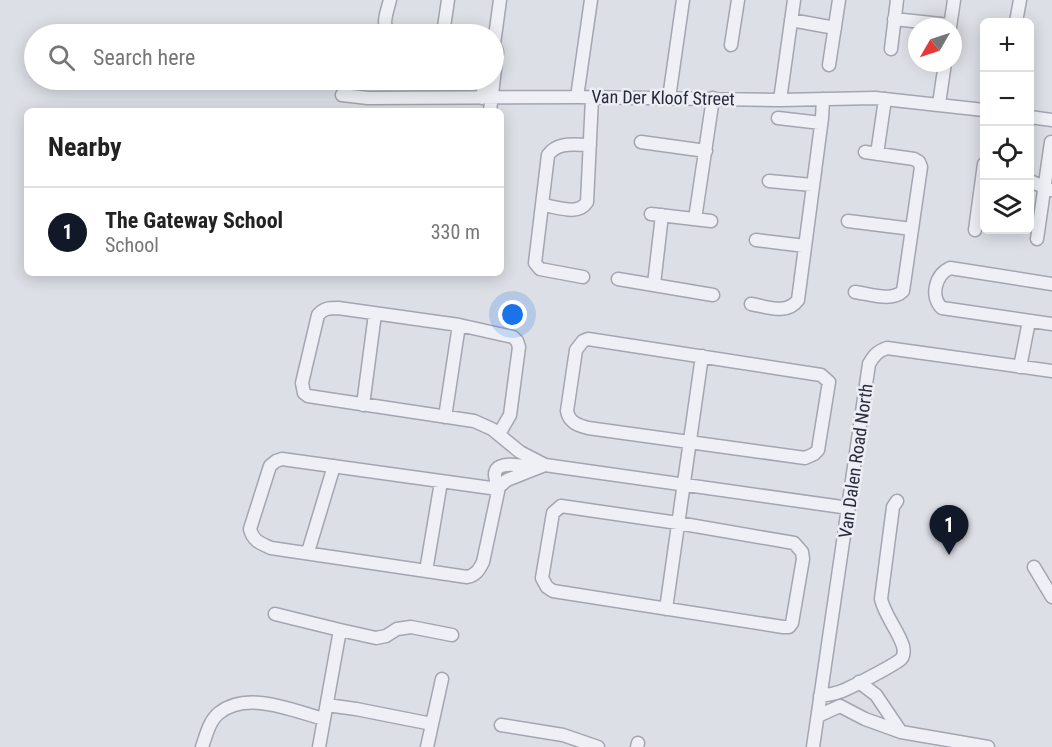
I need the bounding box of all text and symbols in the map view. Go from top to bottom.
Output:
north arrow [908,18,962,72]
map controls [980,18,1034,234]
button: + [980,18,1034,72]
search box [24,24,504,90]
icon: search [45,41,78,74]
text: Search here [93,45,195,70]
button: − [980,72,1034,126]
street label: Van Der Kloof Street [591,86,735,109]
button: locate [980,126,1034,180]
text: Nearby [48,132,122,162]
button: layers [980,180,1034,234]
text: The Gateway School [105,208,283,233]
text: 1 [62,220,73,244]
text: 330 m [431,220,480,244]
text: School [105,233,159,257]
your location [498,300,527,329]
street label: Van Dalen Road North [834,382,877,540]
pin: 1 [930,506,968,555]

